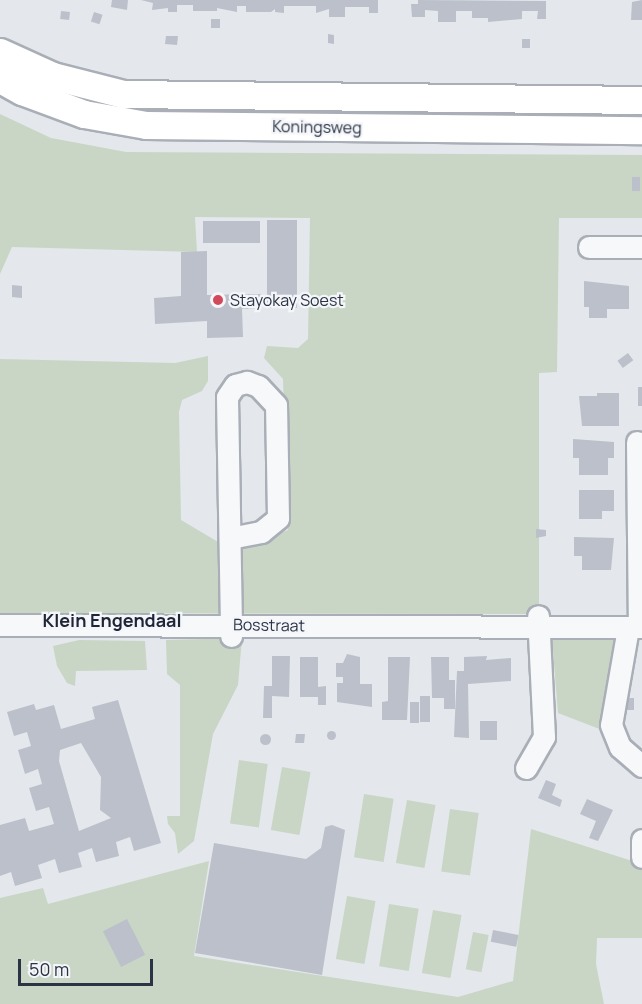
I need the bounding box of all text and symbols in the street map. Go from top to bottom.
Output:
street label: Koningsweg [272,117,362,137]
place label: Stayokay Soest [230,290,344,310]
marker: Stayokay Soest [211,293,225,307]
district label: Klein Engendaal [43,609,181,631]
street label: Bosstraat [233,615,305,635]
scale bar [21,947,156,985]
text: 50 m [29,957,69,981]

